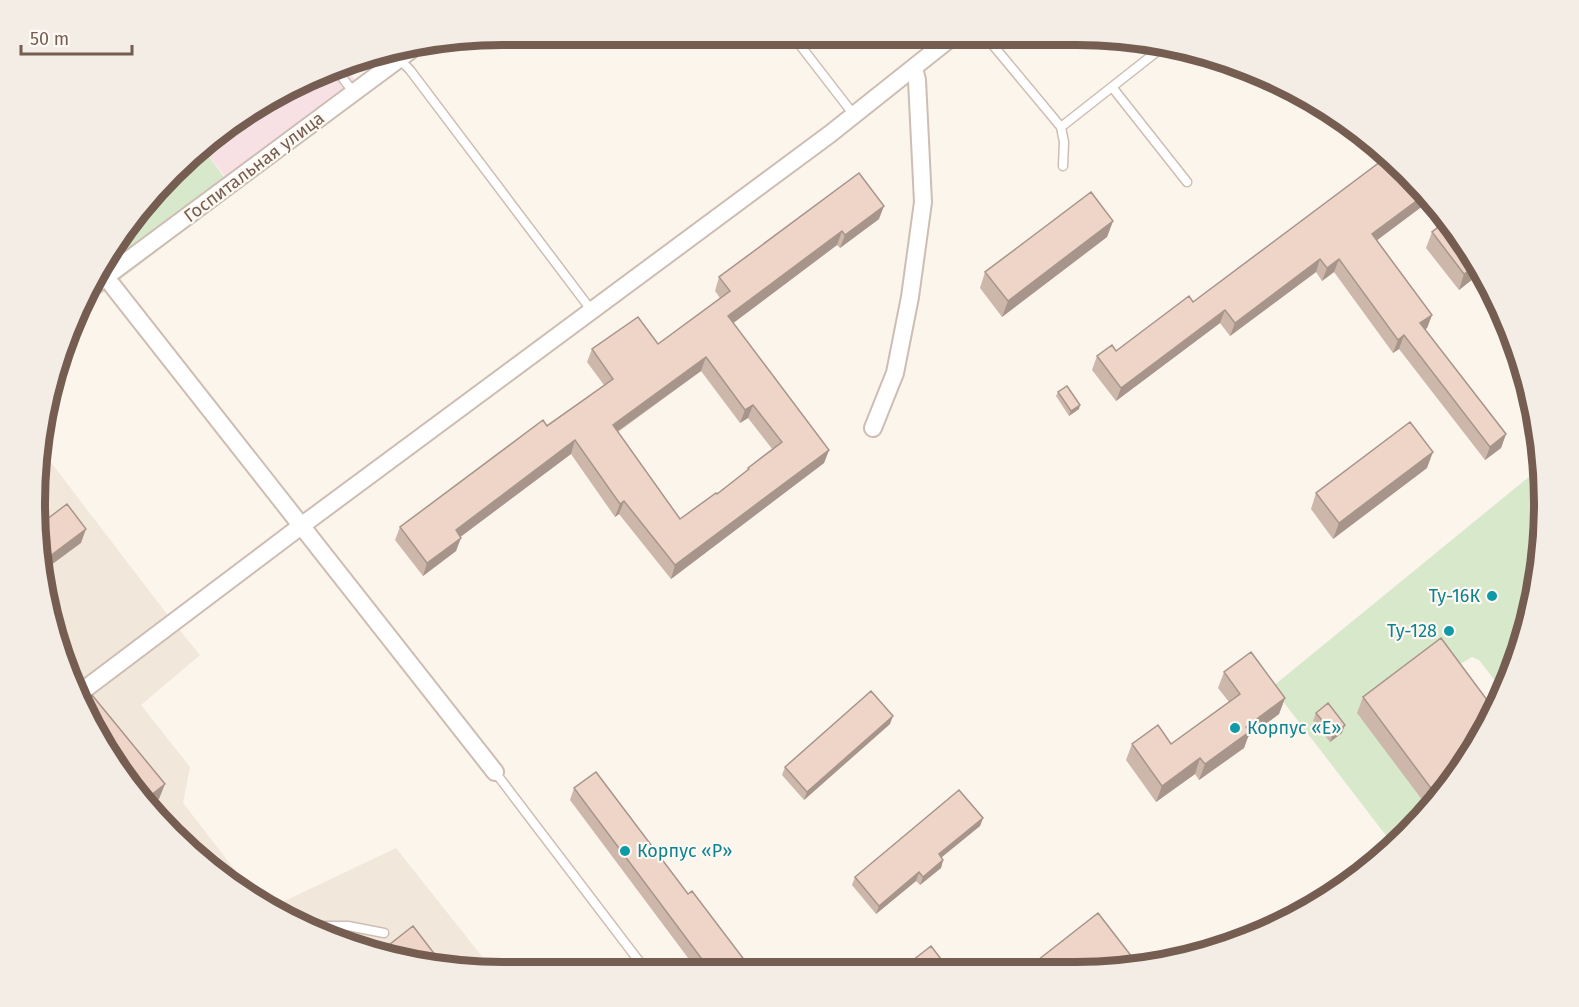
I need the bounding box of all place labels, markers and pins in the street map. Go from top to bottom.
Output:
place label: Ту-16К [1429,585,1480,607]
marker: Ту-16К [1485,589,1499,603]
place label: Ту-128 [1387,620,1437,642]
marker: Ту-128 [1442,624,1456,638]
place label: Корпус «Е» [1247,717,1342,739]
marker: Корпус «Е» [1228,721,1242,735]
place label: Корпус «Р» [637,840,732,862]
marker: Корпус «Р» [618,844,632,858]

